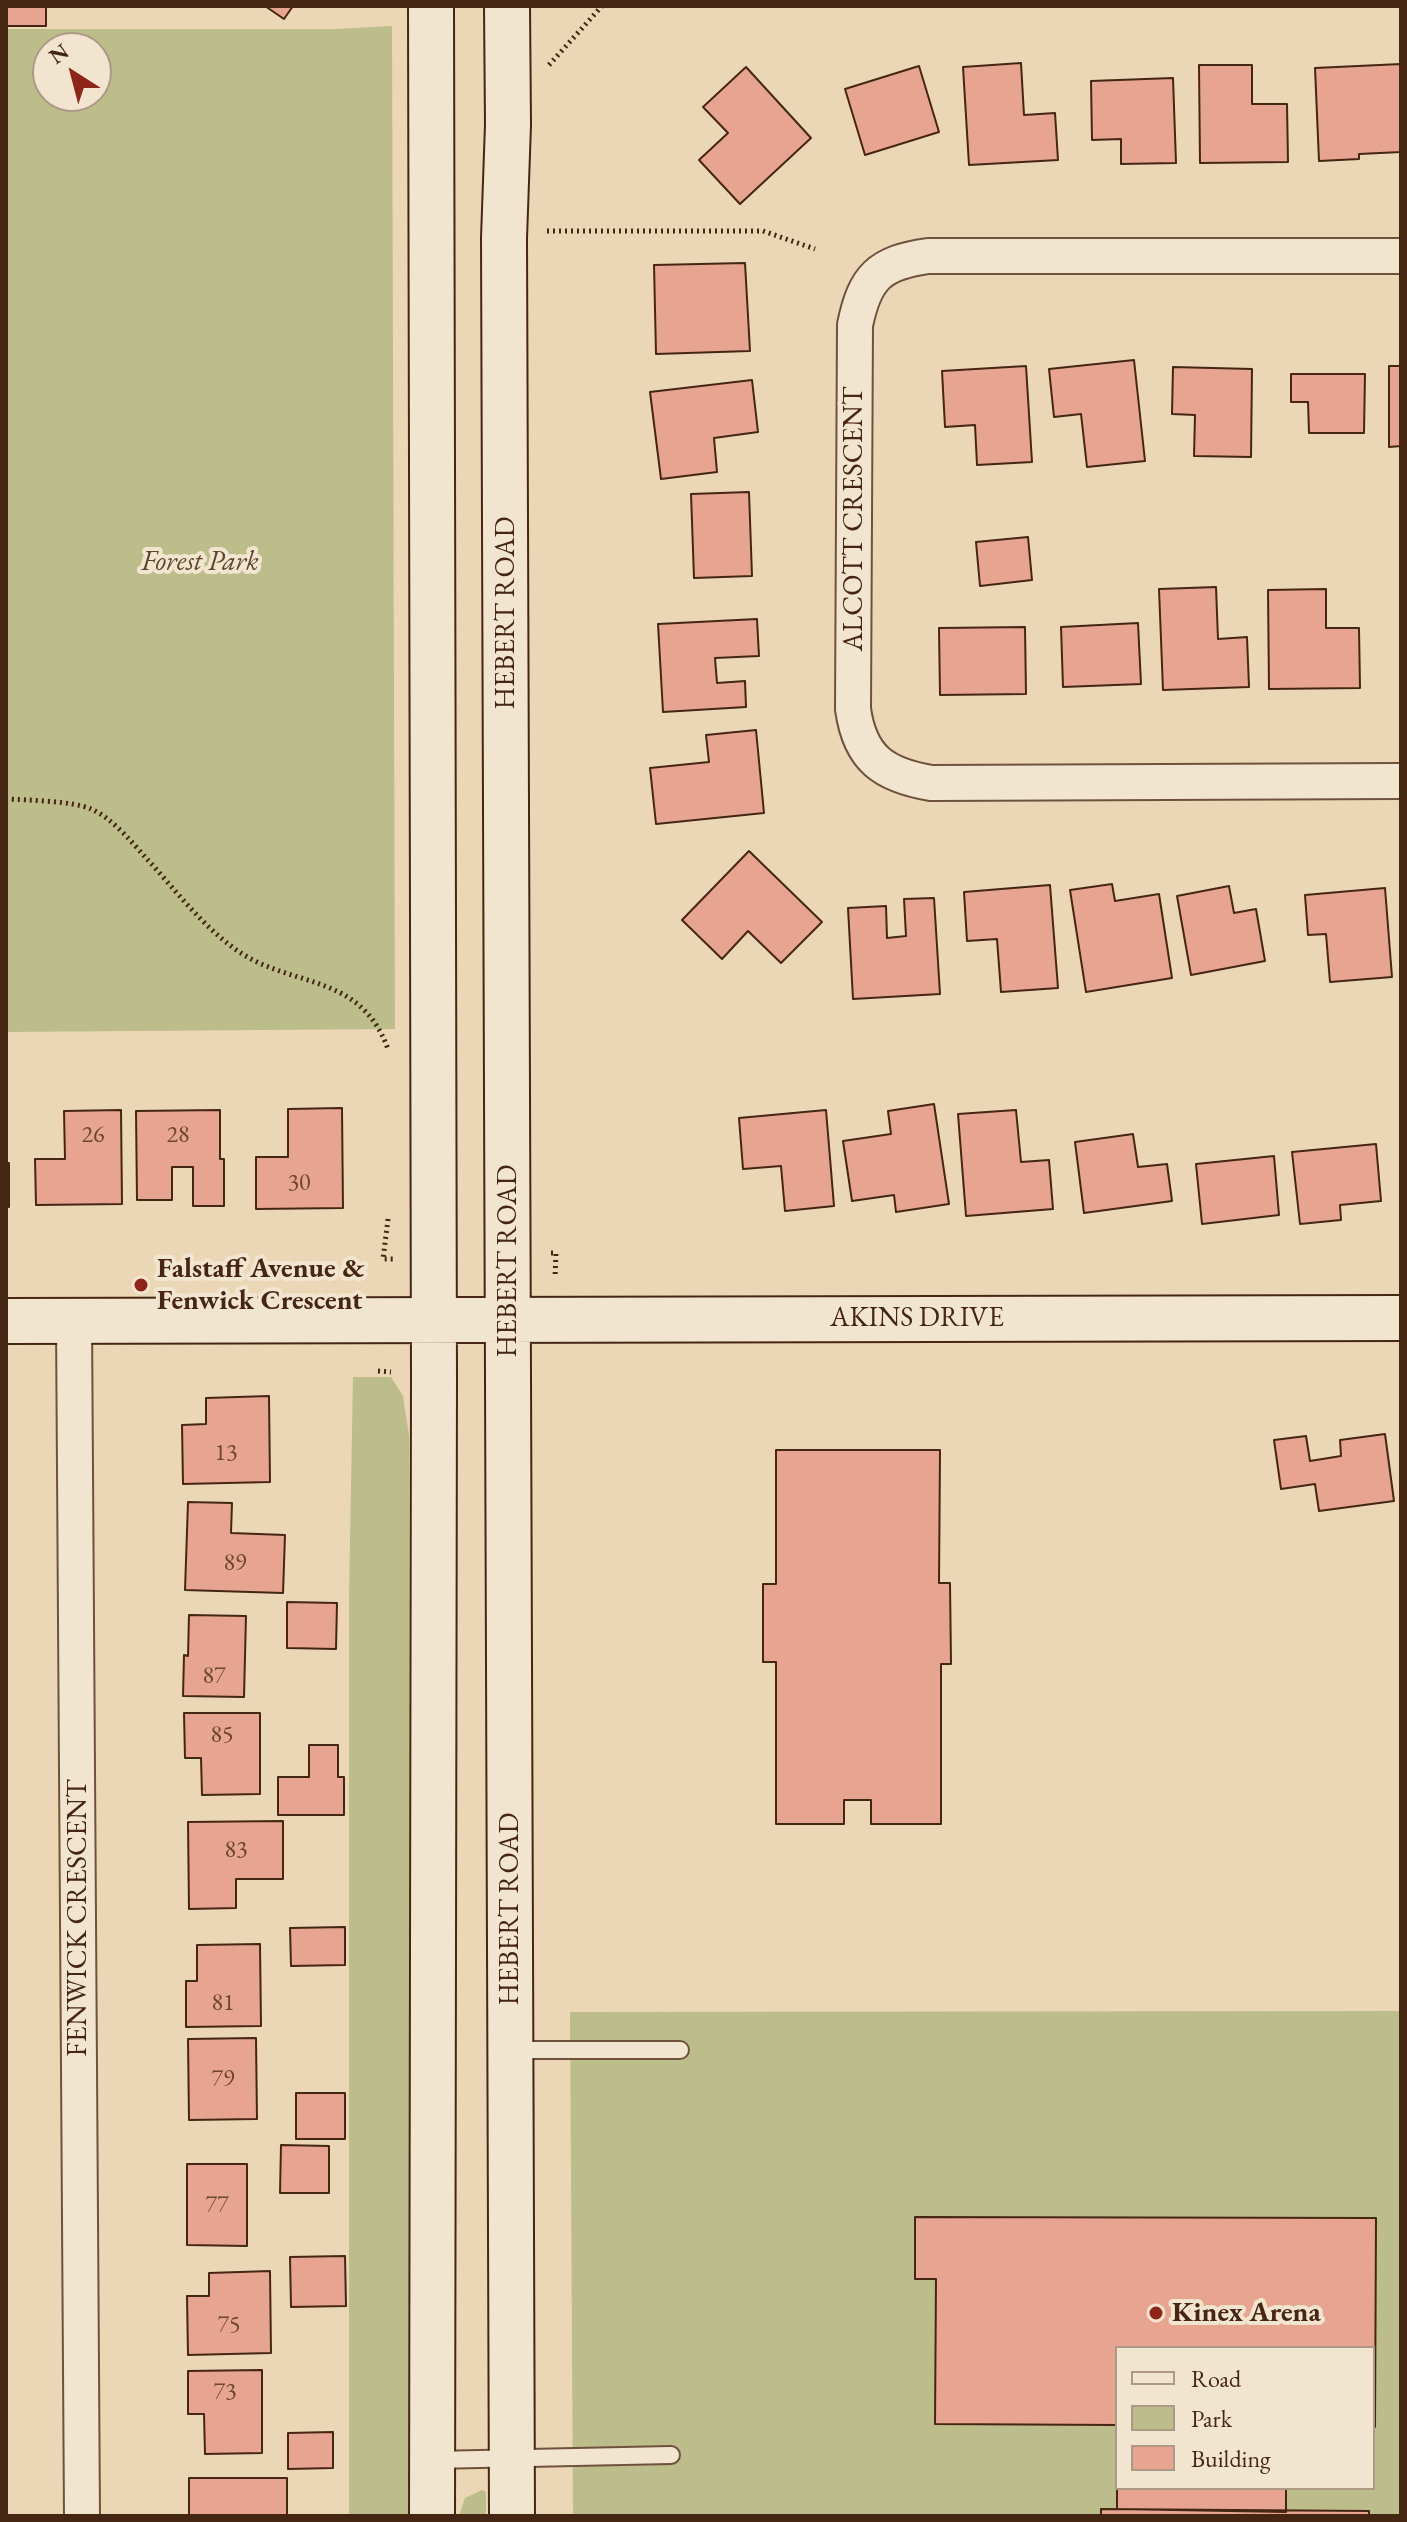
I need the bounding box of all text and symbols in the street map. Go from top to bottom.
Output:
north arrow [32,32,112,112]
text: N [43,37,75,71]
street label: ALCOTT CRESCENT [837,387,871,651]
street label: HEBERT ROAD [489,516,523,710]
park label: Forest Park [141,545,259,579]
house number: 26 [81,1121,105,1149]
house number: 28 [166,1121,190,1149]
street label: HEBERT ROAD [491,1164,525,1358]
house number: 30 [287,1169,311,1197]
place label: Falstaff Avenue & Fenwick Crescent [157,1252,365,1318]
marker: Falstaff Avenue & Fenwick Crescent [132,1276,150,1294]
street label: AKINS DRIVE [830,1301,1004,1335]
house number: 13 [214,1439,238,1467]
house number: 89 [223,1549,247,1577]
house number: 87 [202,1662,226,1690]
house number: 85 [210,1721,234,1749]
street label: FENWICK CRESCENT [61,1779,95,2057]
street label: HEBERT ROAD [493,1812,527,2006]
house number: 83 [224,1836,248,1864]
house number: 81 [211,1989,235,2017]
house number: 79 [211,2065,235,2093]
house number: 77 [205,2191,229,2219]
place label: Kinex Arena [1172,2296,1321,2330]
marker: Kinex Arena [1147,2304,1165,2322]
house number: 75 [217,2311,241,2339]
legend [1115,2346,1375,2490]
text: Road [1191,2363,1241,2394]
house number: 73 [213,2378,237,2406]
text: Park [1191,2403,1232,2434]
text: Building [1191,2443,1271,2474]

